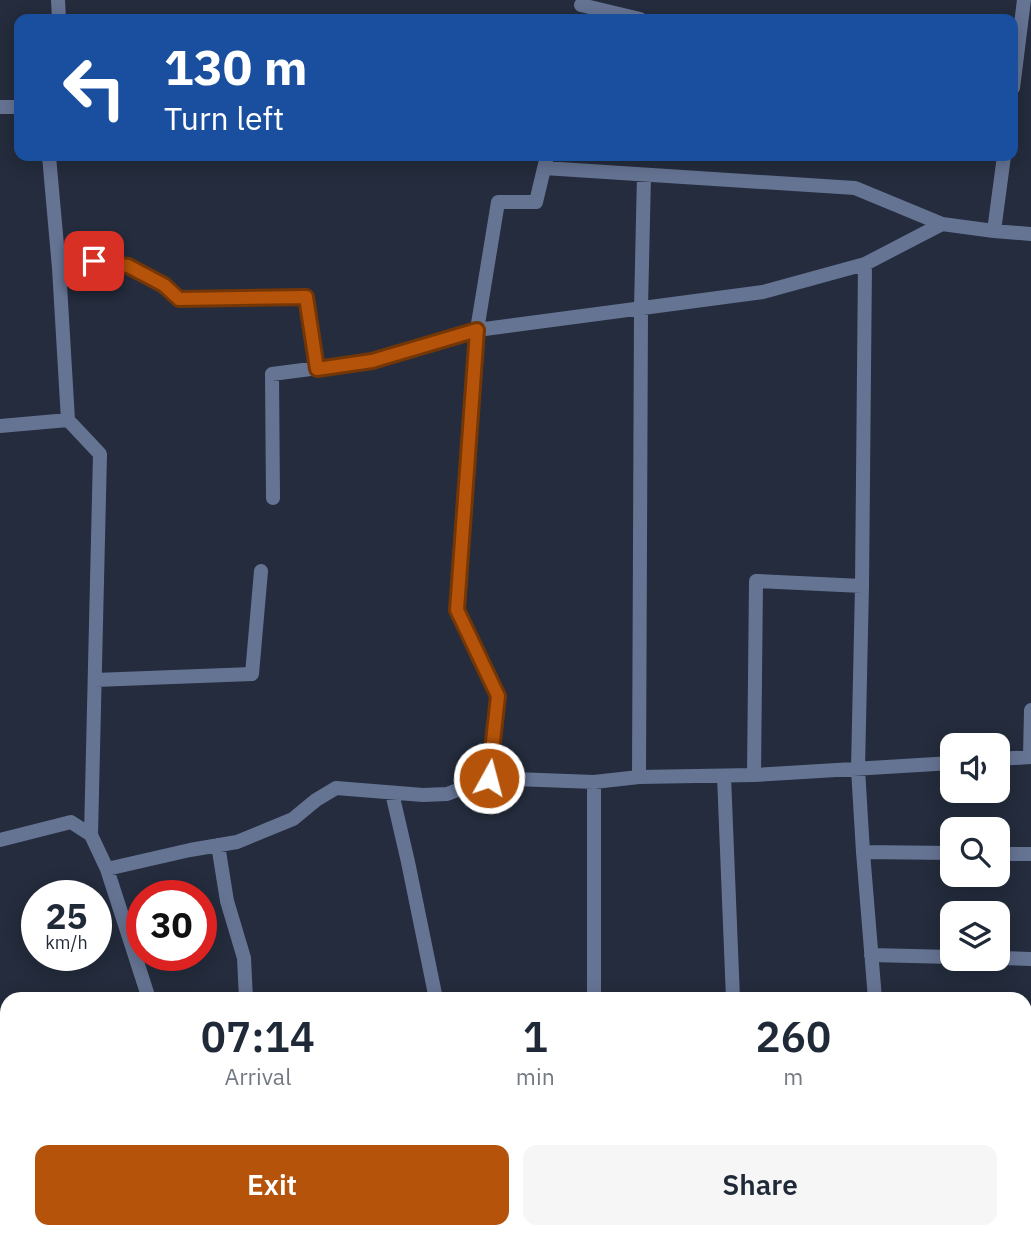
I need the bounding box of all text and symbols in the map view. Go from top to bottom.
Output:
text: 130 m [164,35,308,98]
icon: left [49,42,140,133]
text: Turn left [164,97,284,139]
pin [64,231,124,291]
icon: arrive [75,242,113,280]
map controls [940,733,1010,971]
button: sound [940,733,1010,803]
position arrow [452,741,526,815]
button: search [940,817,1010,887]
speed limit sign: 30 [126,880,217,971]
text: 25 [45,893,88,939]
button: layers [940,901,1010,971]
text: km/h [45,931,88,954]
text: 07:14 [201,1009,315,1064]
text: 1 [523,1009,548,1064]
text: 260 [756,1009,831,1064]
text: Arrival [224,1061,291,1091]
text: min [516,1061,555,1091]
text: m [783,1061,803,1091]
button: Exit [35,1145,509,1225]
button: Share [523,1145,997,1225]

